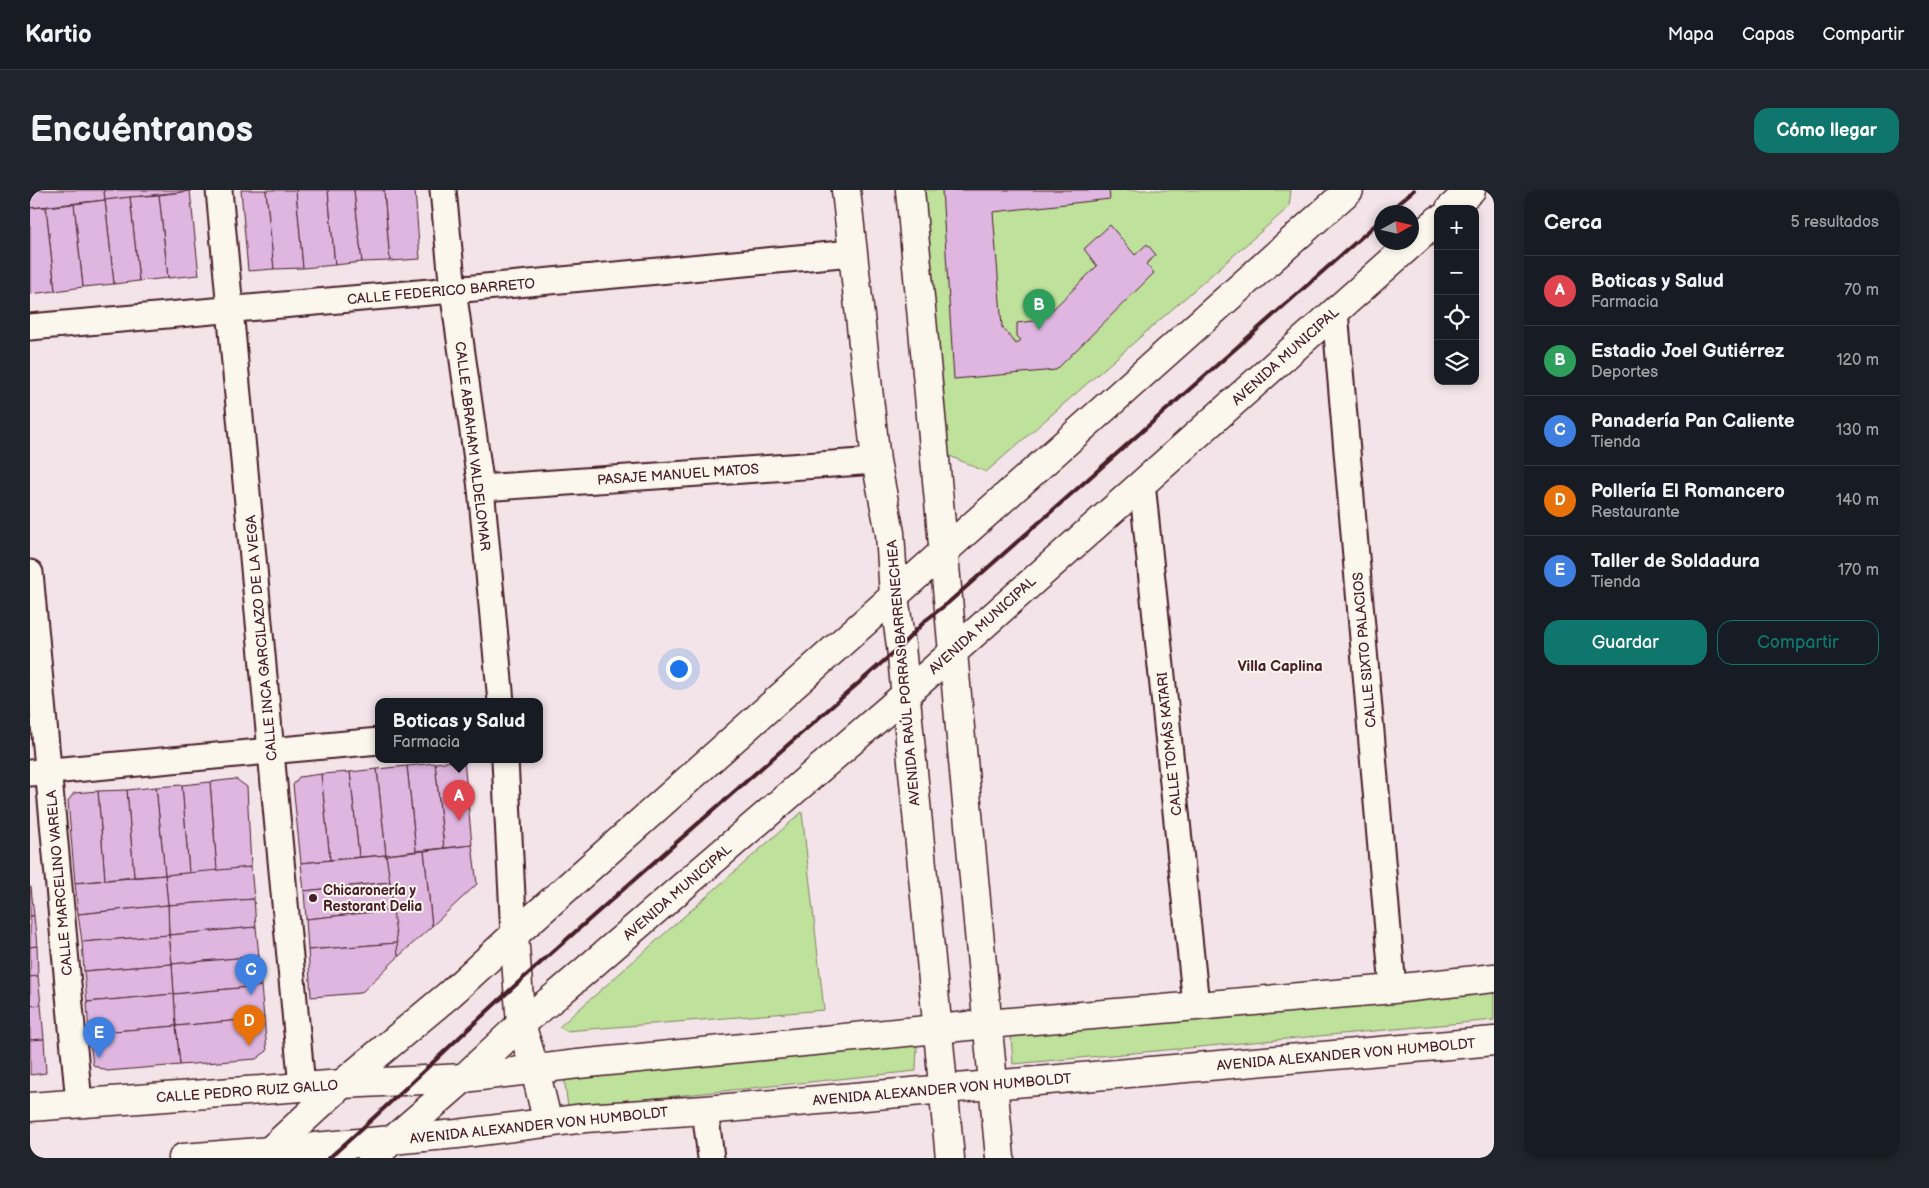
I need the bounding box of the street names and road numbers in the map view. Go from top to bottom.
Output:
street label: CALLE FEDERICO BARRETO [346,275,536,308]
street label: AVENIDA MUNICIPAL [1228,304,1342,409]
street label: CALLE ABRAHAM VALDELOMAR [451,340,494,552]
street label: PASAJE MANUEL MATOS [596,460,760,489]
street label: CALLE INCA GARCILAZO DE LA VEGA [242,514,281,762]
street label: AVENIDA RAÚL PORRAS BARRENECHEA [882,539,924,807]
street label: CALLE SIXTO PALACIOS [1349,571,1380,728]
street label: AVENIDA MUNICIPAL [925,573,1039,678]
street label: CALLE TOMÁS KATARI [1153,671,1185,817]
street label: CALLE MARCELINO VARELA [43,789,76,976]
street label: AVENIDA MUNICIPAL [620,841,735,944]
street label: AVENIDA ALEXANDER VON HUMBOLDT [1216,1035,1477,1074]
street label: AVENIDA ALEXANDER VON HUMBOLDT [812,1070,1073,1109]
street label: CALLE PEDRO RUIZ GALLO [155,1077,339,1106]
street label: AVENIDA ALEXANDER VON HUMBOLDT [409,1103,670,1148]

